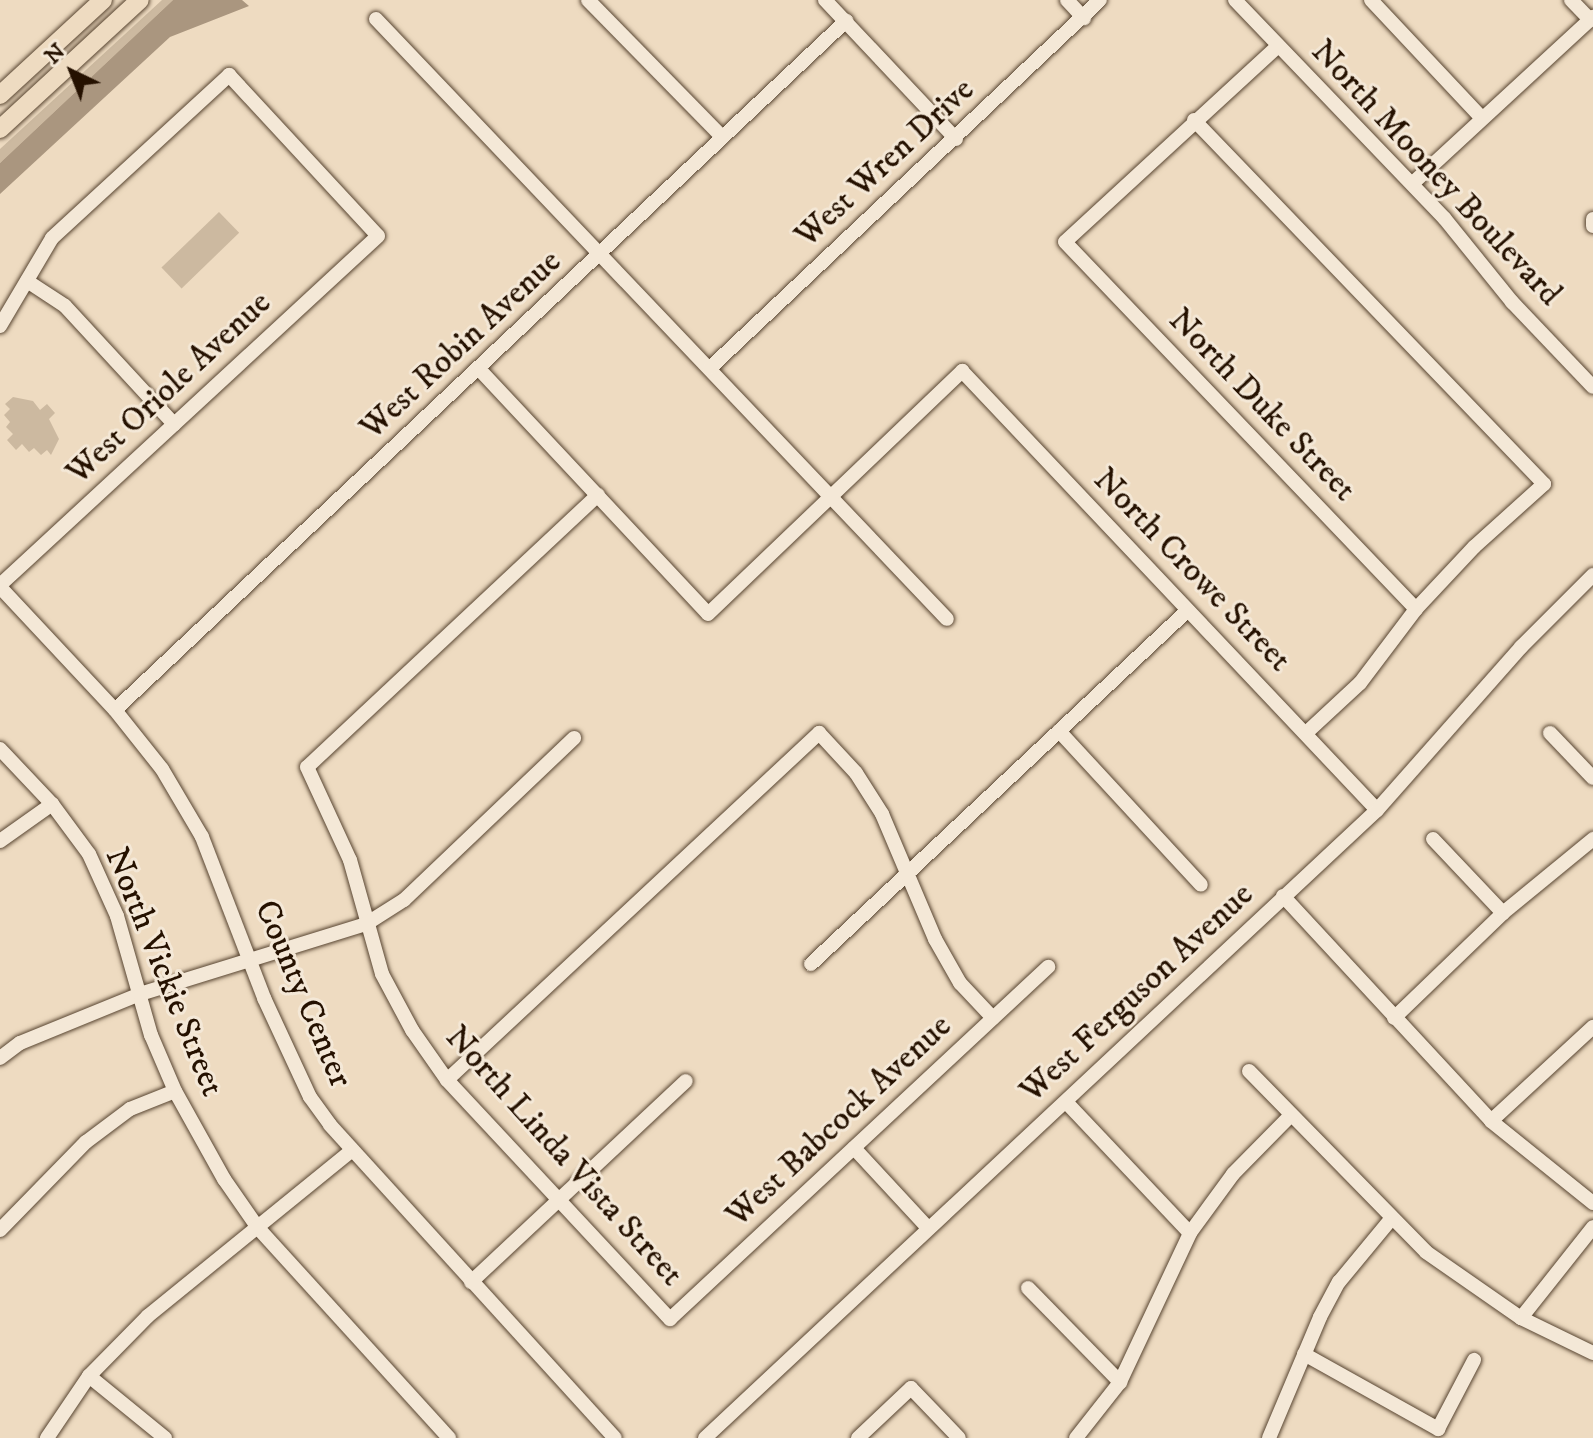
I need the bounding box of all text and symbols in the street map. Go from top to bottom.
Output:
north arrow [32,32,112,112]
street label: North Mooney Boulevard [1302,32,1570,314]
text: N [39,38,71,70]
street label: West Wren Drive [787,70,983,256]
street label: West Robin Avenue [352,241,570,449]
street label: West Oriole Avenue [58,283,280,493]
street label: North Duke Street [1160,300,1364,510]
street label: North Crowe Street [1084,460,1300,680]
street label: North Vickie Street [96,842,232,1102]
street label: West Ferguson Avenue [1012,874,1262,1112]
street label: County Center [245,894,361,1094]
street label: West Babcock Avenue [718,1006,960,1236]
street label: North Linda Vista Street [436,1017,692,1295]

